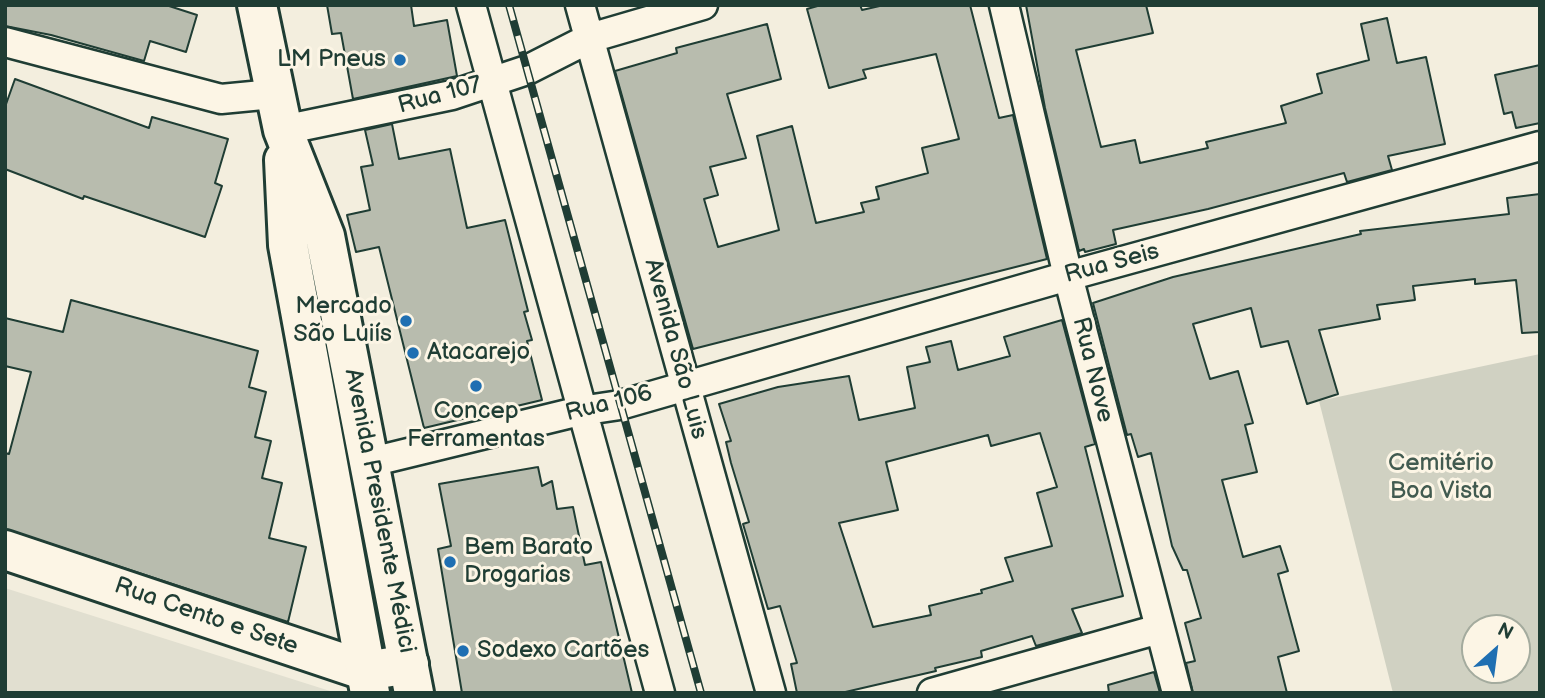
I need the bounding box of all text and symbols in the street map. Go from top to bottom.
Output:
place label: LM Pneus [277,46,386,74]
marker: LM Pneus [392,52,408,68]
street label: Rua 107 [395,71,485,121]
street label: Rua Seis [1062,238,1162,290]
street label: Avenida São Luis [637,256,713,442]
place label: Mercado São Luiís [293,293,392,349]
marker: Mercado São Luiís [398,313,414,329]
street label: Rua Nove [1065,314,1119,426]
place label: Atacarejo [427,339,530,367]
marker: Atacarejo [405,345,421,361]
street label: Avenida Presidente Médici [337,366,421,656]
marker: Concep Ferramentas [468,378,484,394]
street label: Rua 106 [563,379,655,429]
place label: Concep Ferramentas [407,398,545,454]
park label: Cemitério Boa Vista [1388,450,1494,506]
place label: Bem Barato Drogarias [464,534,593,590]
marker: Bem Barato Drogarias [442,554,458,570]
street label: Rua Cento e Sete [110,572,302,662]
north arrow [1461,614,1531,684]
text: N [1493,618,1517,645]
place label: Sodexo Cartões [477,637,649,665]
marker: Sodexo Cartões [455,643,471,659]

